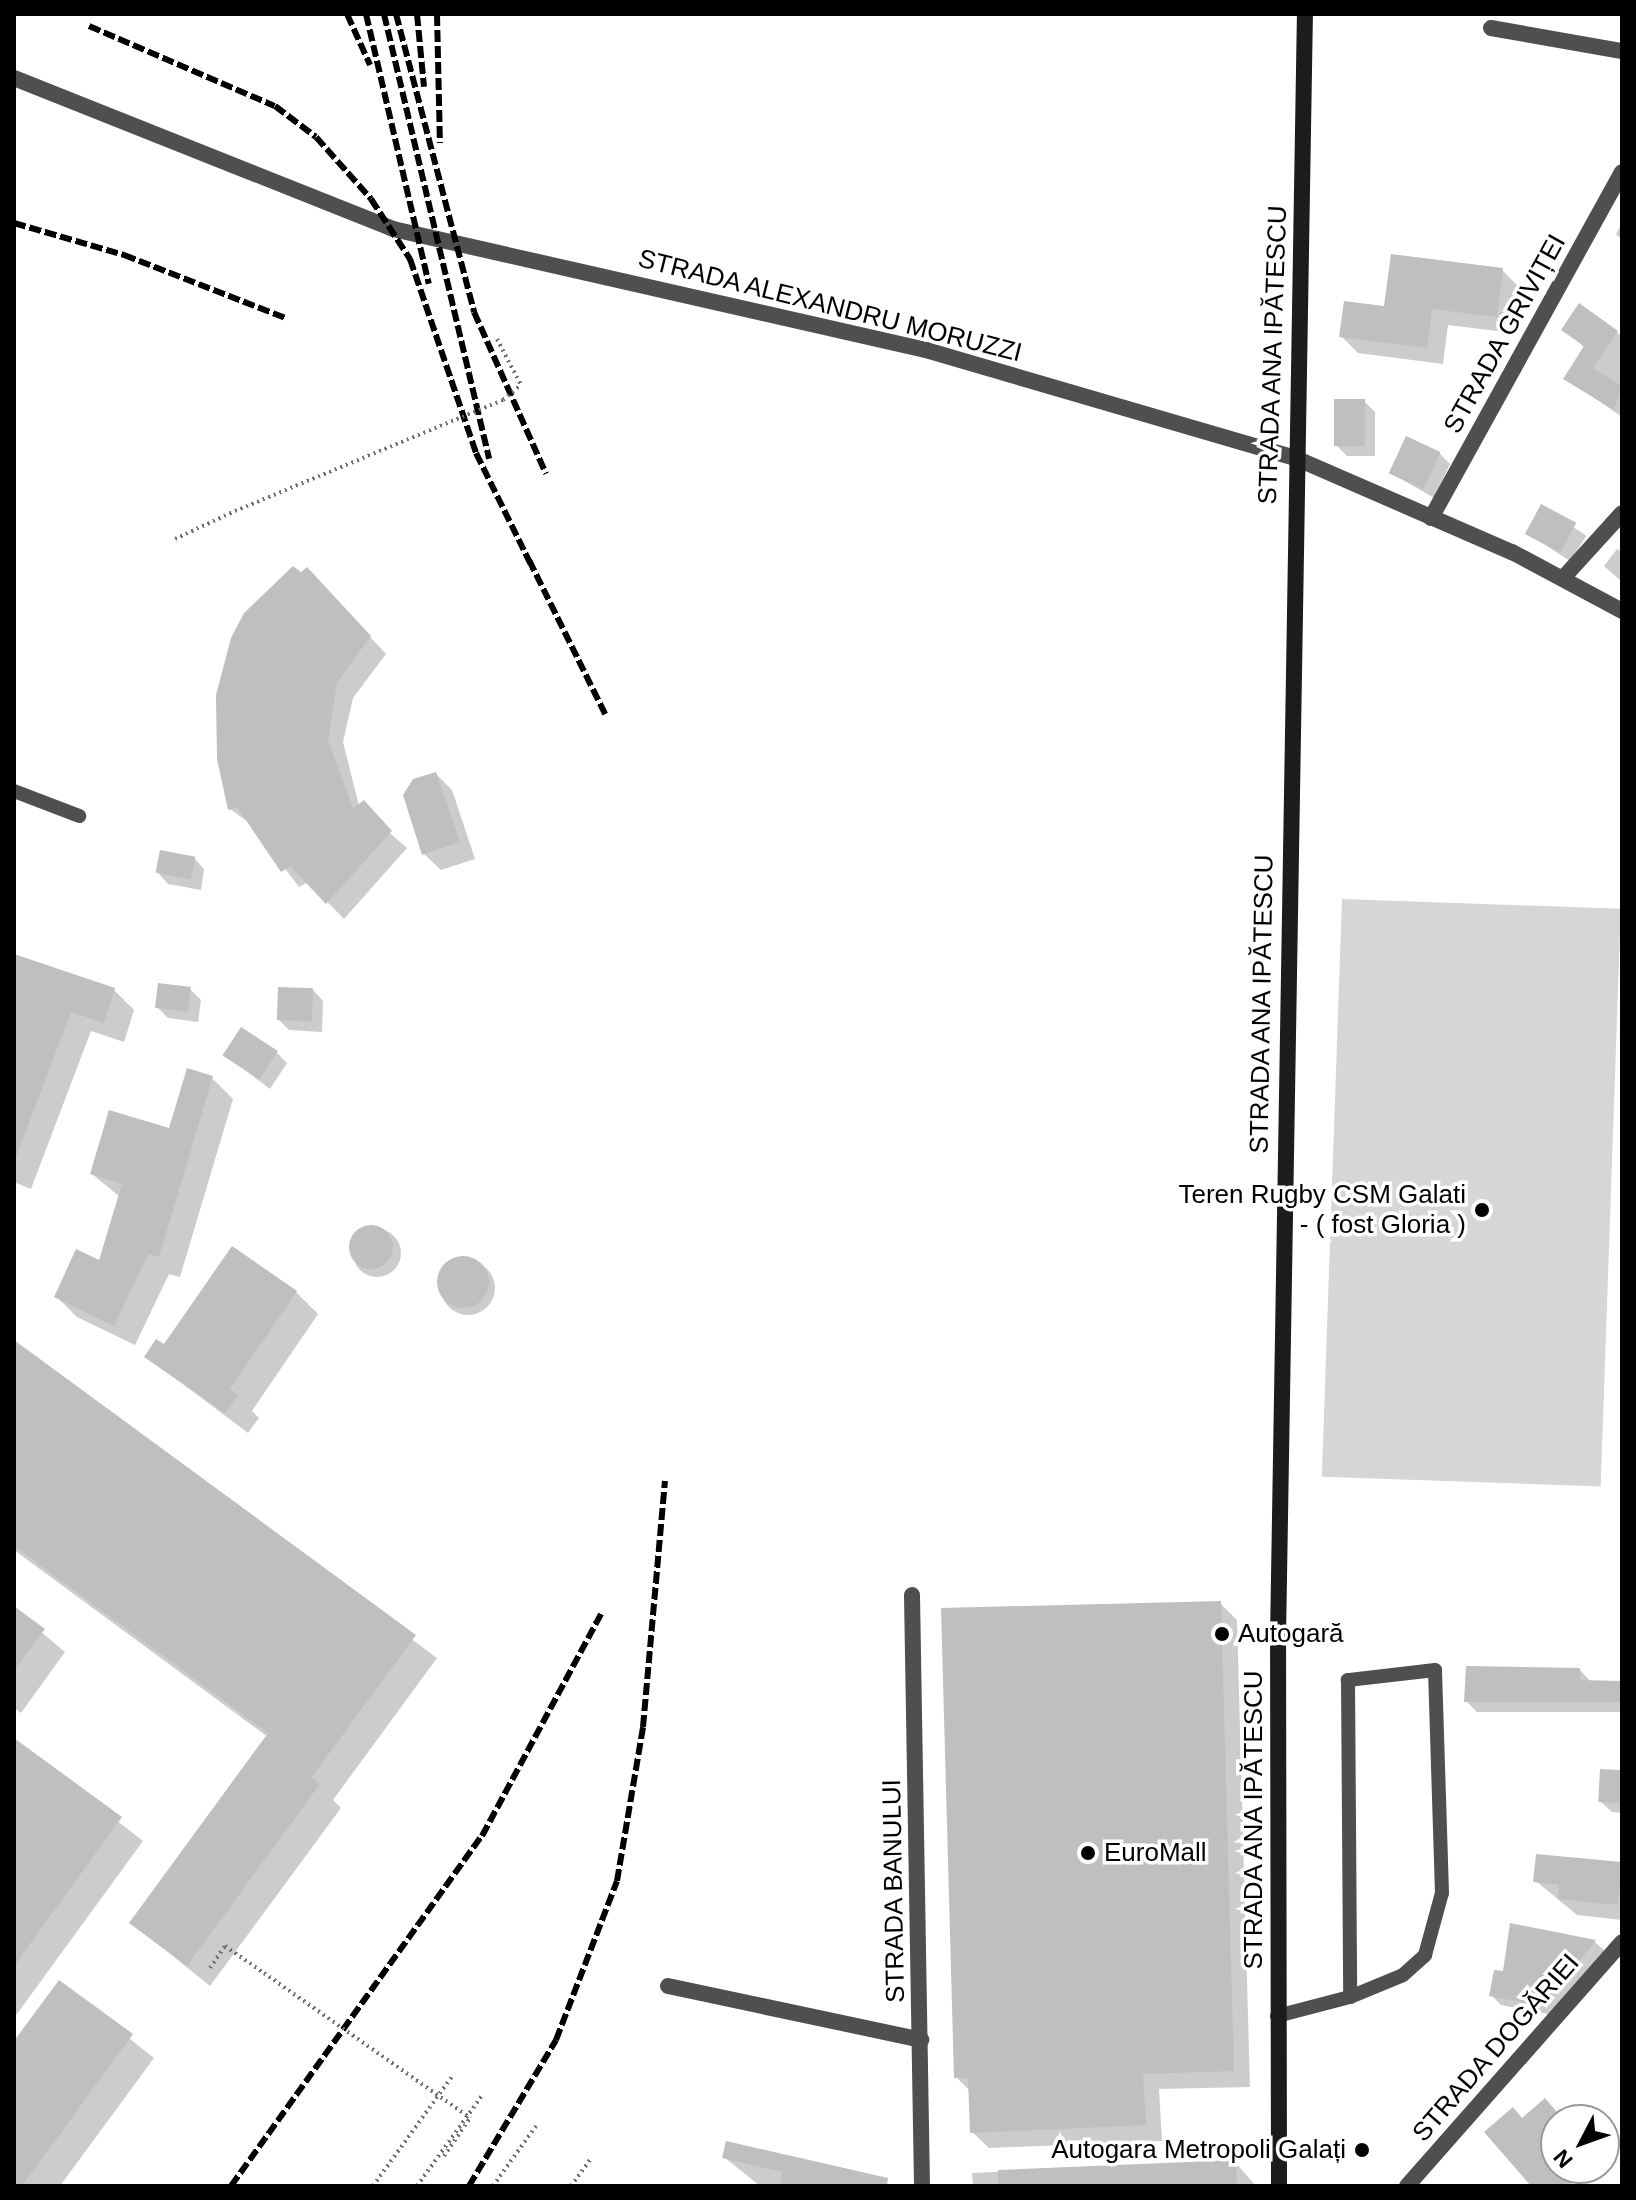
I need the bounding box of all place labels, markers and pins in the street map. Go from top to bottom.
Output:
place label: Teren Rugby CSM Galati - ( fost Gloria ) [1178,1179,1466,1240]
marker: Teren Rugby CSM Galati - ( fost Gloria ) [1473,1201,1491,1219]
place label: Autogară [1238,1618,1344,1650]
marker: Autogară [1213,1625,1231,1643]
place label: EuroMall [1104,1837,1207,1869]
marker: EuroMall [1079,1844,1097,1862]
place label: Autogara Metropoli Galați [1051,2134,1346,2166]
marker: Autogara Metropoli Galați [1353,2141,1371,2159]

